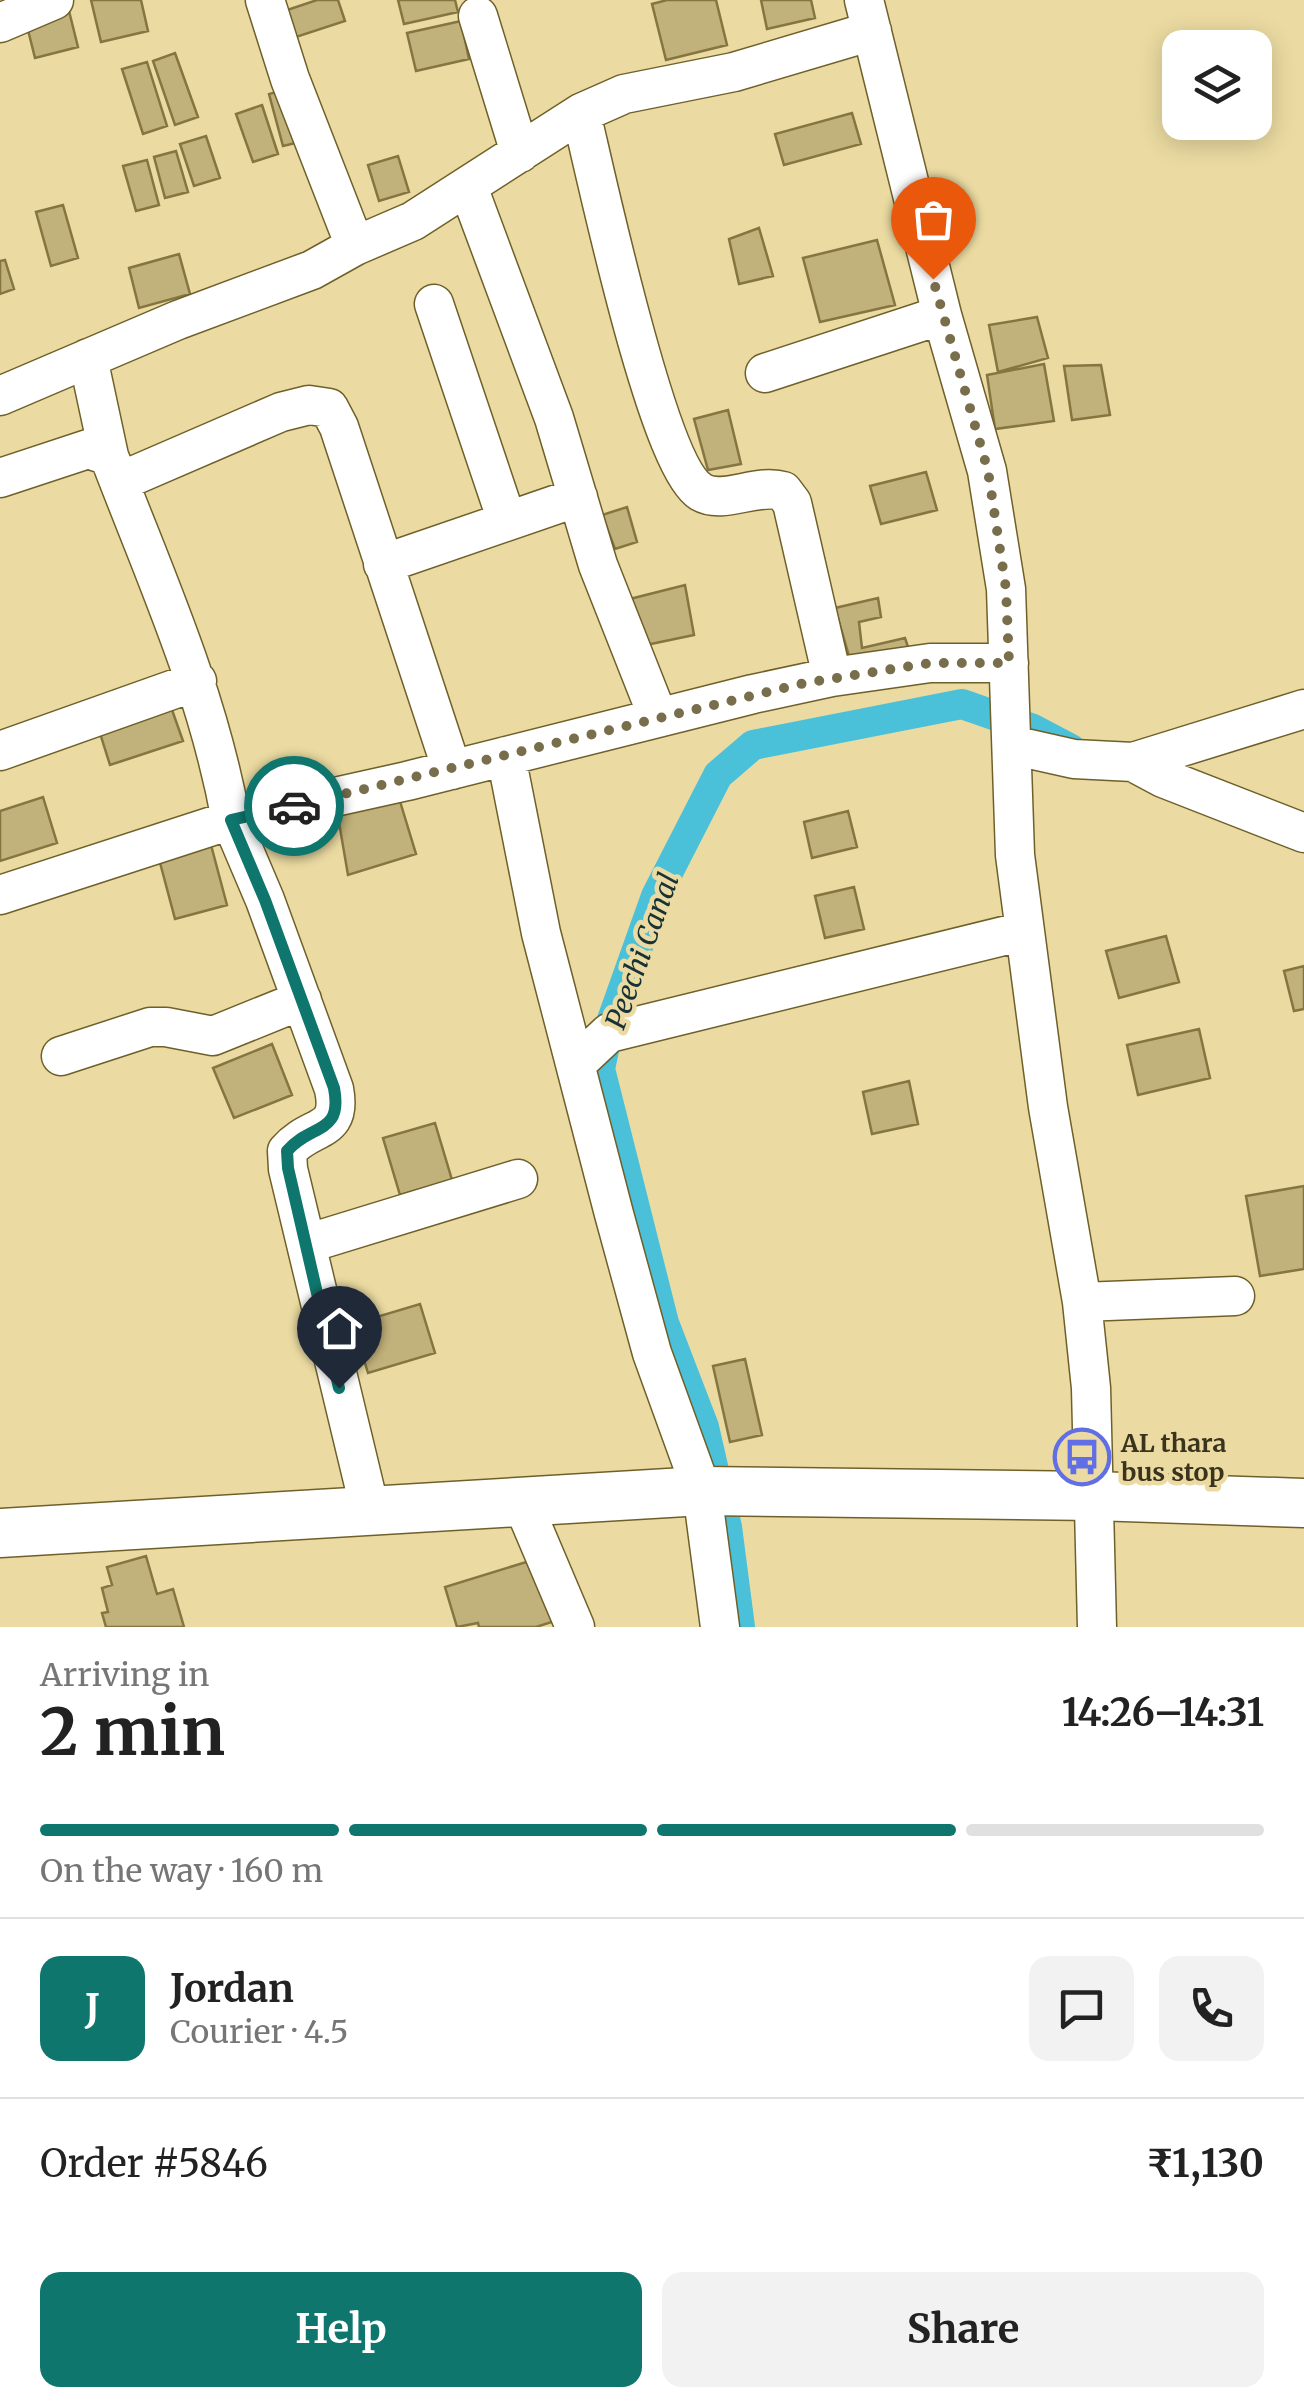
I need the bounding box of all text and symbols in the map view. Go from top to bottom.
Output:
map controls [1162,30,1272,140]
button: layers [1162,30,1272,140]
pin [891,177,976,280]
icon: bag [906,192,961,247]
courier [244,756,344,856]
icon: car [267,779,322,834]
water label: Peechi Canal [597,868,687,1034]
pin [297,1286,382,1389]
icon: home [312,1301,367,1356]
bus stop icon: AL thara bus stop [1052,1427,1112,1487]
place label: AL thara bus stop [1120,1427,1226,1488]
text: Arriving in [40,1655,209,1695]
text: 14:26–14:31 [1062,1689,1264,1736]
text: 2 min [40,1691,225,1773]
text: On the way · 160 m [40,1851,323,1891]
button: chat [1029,1956,1134,2061]
button: phone [1159,1956,1264,2061]
text: Jordan [170,1965,294,2012]
text: J [85,1985,100,2032]
text: Courier · 4.5 [170,2012,348,2052]
text: Order #5846 [40,2140,268,2187]
text: ₹1,130 [1146,2140,1264,2187]
button: Help [40,2272,642,2387]
button: Share [662,2272,1264,2387]

